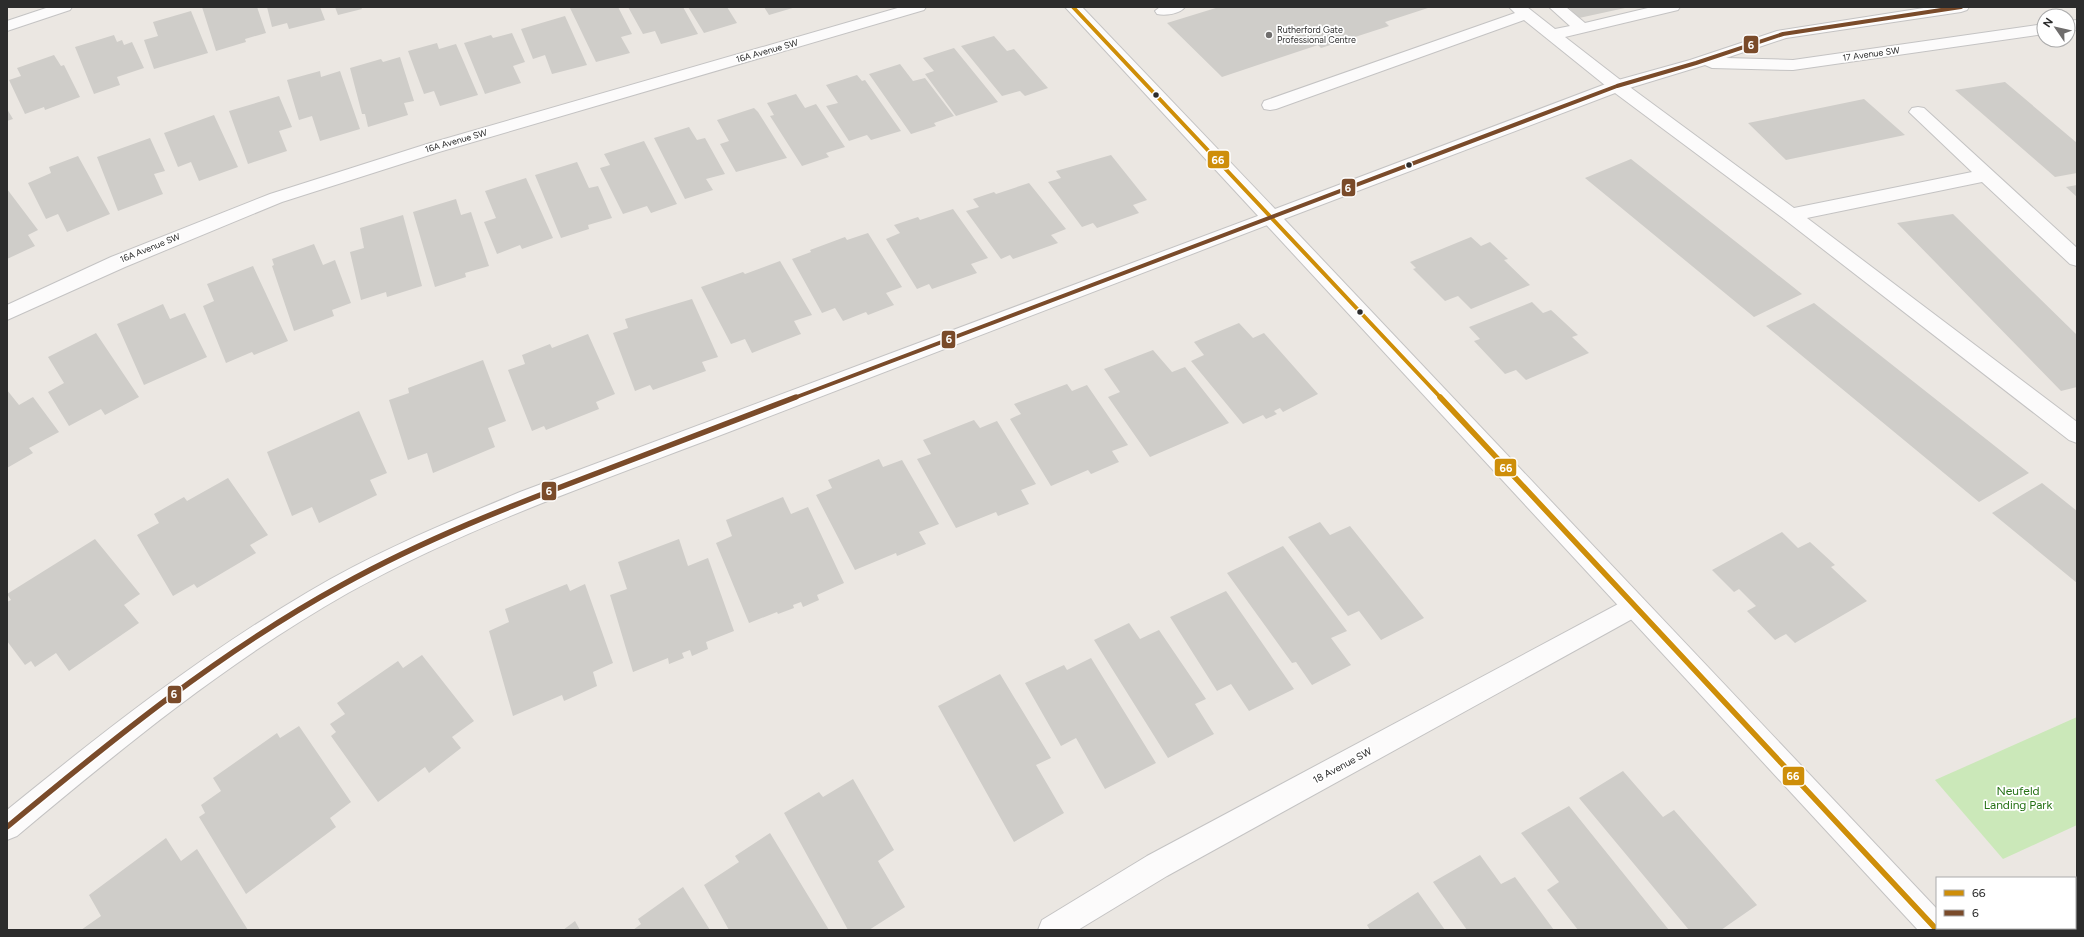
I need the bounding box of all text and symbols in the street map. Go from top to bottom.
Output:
north arrow [2036,8,2076,48]
text: N [2040,16,2056,30]
place label: Rutherford Gate Professional Centre [1277,24,1356,45]
marker: Rutherford Gate Professional Centre [1264,30,1274,40]
line badge: 6 [1743,35,1759,54]
street label: 16A Avenue SW [735,36,799,65]
text: 6 [1748,39,1755,52]
street label: 17 Avenue SW [1842,44,1901,63]
unlabelled marker [1151,90,1161,100]
street label: 16A Avenue SW [424,126,488,155]
line badge: 66 [1207,150,1230,169]
text: 66 [1212,154,1225,167]
unlabelled marker [1404,160,1414,170]
line badge: 6 [1341,178,1356,197]
text: 6 [1345,182,1352,195]
street label: 16A Avenue SW [118,230,182,265]
unlabelled marker [1355,307,1365,317]
line badge: 6 [941,330,956,349]
text: 6 [946,333,953,346]
line badge: 66 [1494,458,1517,477]
text: 66 [1500,462,1513,475]
line badge: 6 [541,481,557,501]
text: 6 [546,485,553,498]
line badge: 6 [167,685,182,704]
text: 6 [171,688,178,701]
street label: 18 Avenue SW [1311,744,1374,786]
line badge: 66 [1782,766,1805,786]
text: 66 [1787,770,1800,783]
park label: Neufeld Landing Park [1984,784,2052,812]
legend [1936,877,2076,929]
text: 66 [1972,886,1986,900]
text: 6 [1972,906,1979,920]

